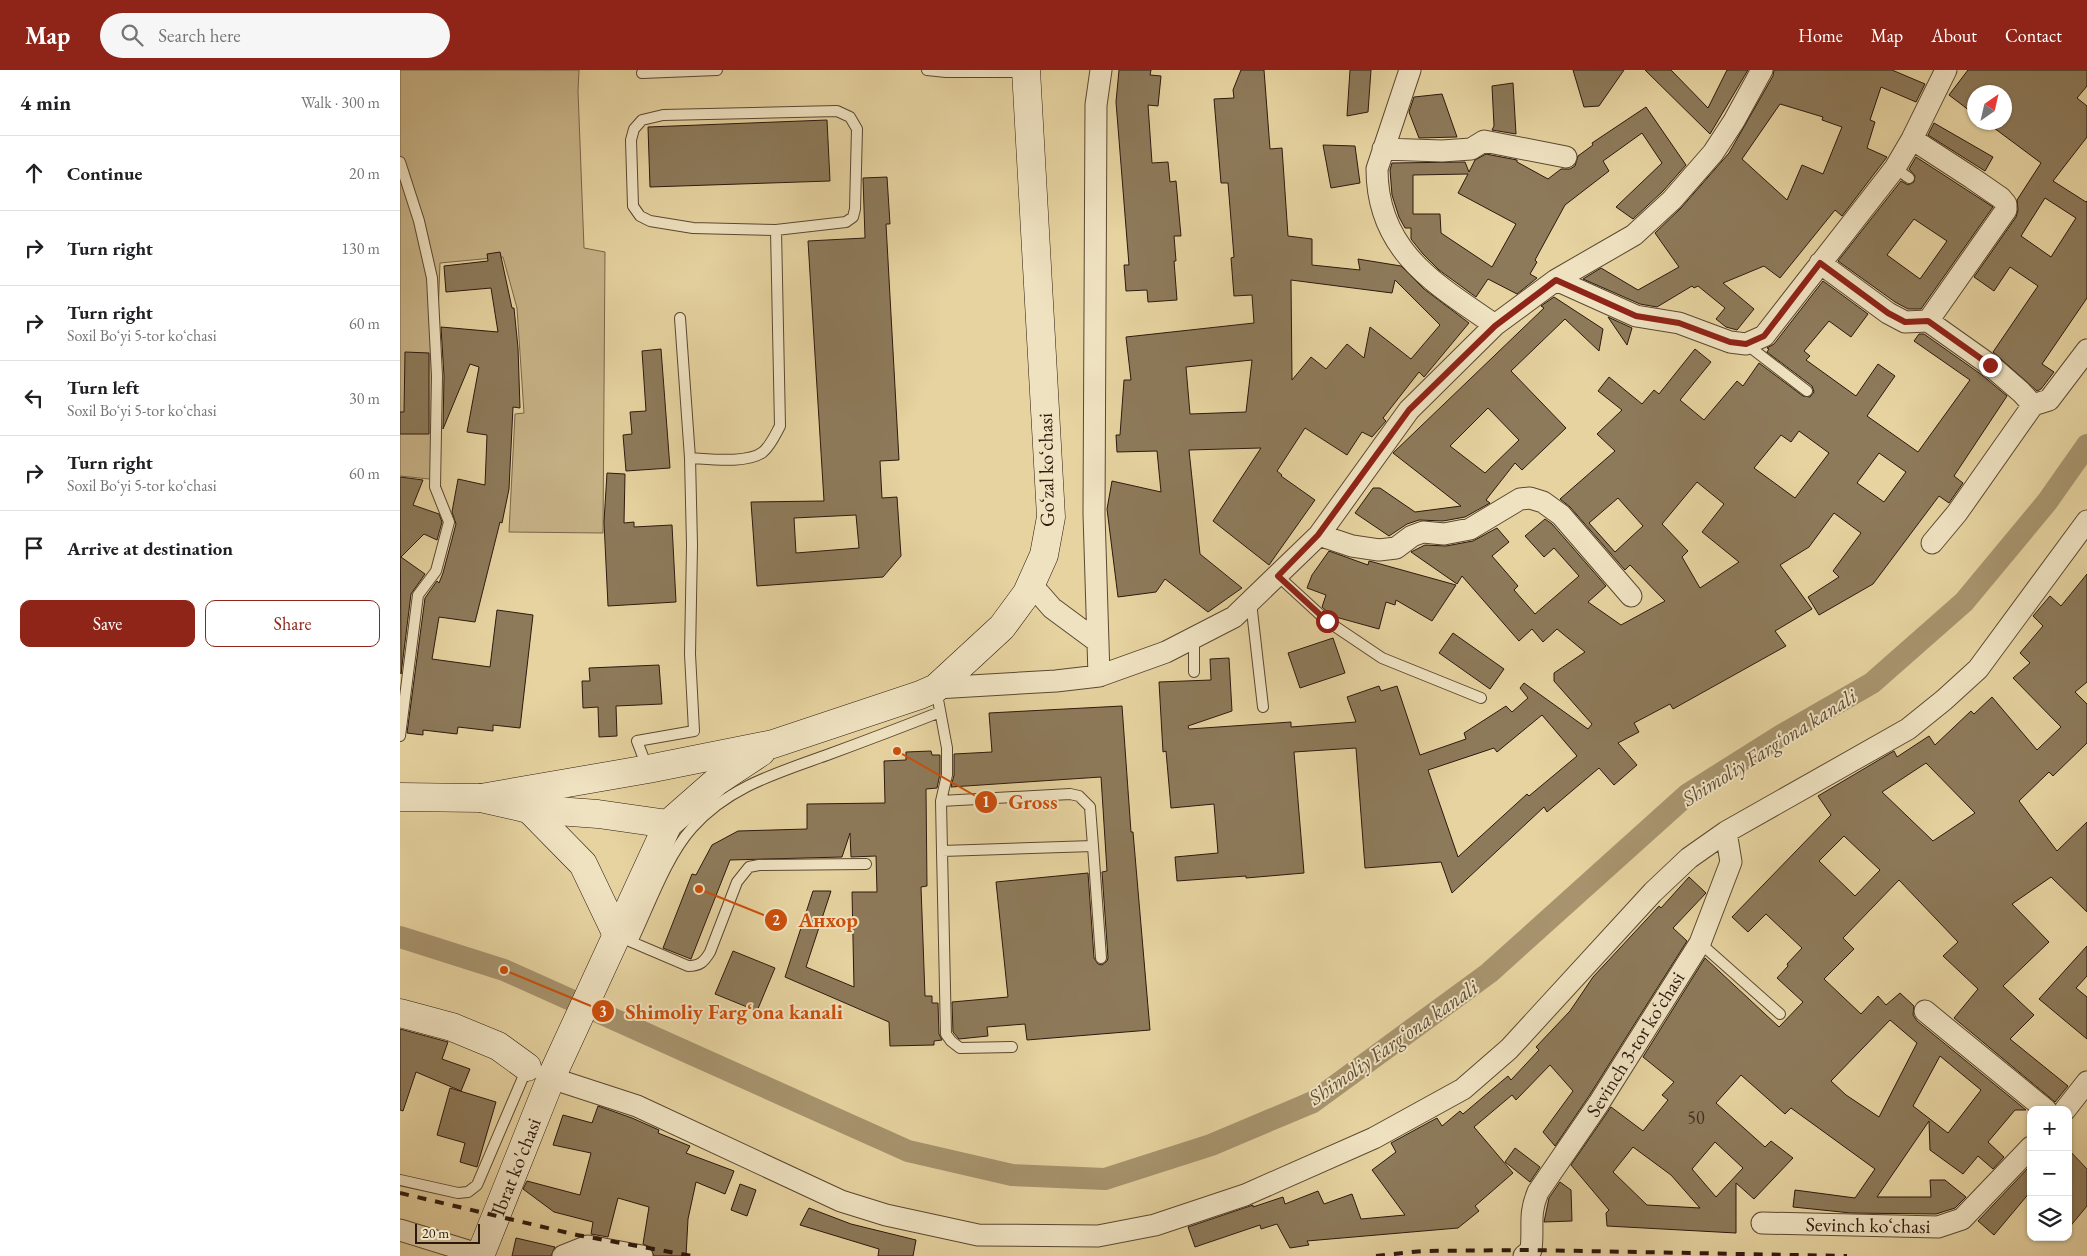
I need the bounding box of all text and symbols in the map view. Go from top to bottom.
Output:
search box [100,13,450,58]
text: Map [25,20,70,51]
icon: search [118,21,146,49]
text: Search here [158,23,241,48]
text: Home [1798,24,1843,47]
text: Map [1871,24,1903,47]
text: About [1931,24,1977,47]
text: Contact [2005,24,2062,47]
north arrow [1967,85,2012,130]
text: 4 min [20,89,71,116]
text: Walk · 300 m [301,92,380,113]
icon: ahead [20,159,48,187]
text: Continue [67,161,142,186]
text: 20 m [349,163,380,184]
icon: right [20,234,48,262]
text: Turn right [67,236,153,261]
text: 130 m [341,238,380,259]
text: Turn right [67,300,153,325]
icon: right [20,309,48,337]
text: 60 m [349,313,380,334]
text: Soxil Boʻyi 5-tor koʻchasi [67,325,217,346]
route end [1979,354,2002,377]
text: Turn left [67,375,139,400]
icon: left [20,384,48,412]
text: 30 m [349,388,380,409]
text: Soxil Boʻyi 5-tor koʻchasi [67,400,217,421]
street label: Goʻzal koʻchasi [1032,413,1060,527]
text: Turn right [67,450,153,475]
icon: right [20,459,48,487]
text: 60 m [349,463,380,484]
text: Soxil Boʻyi 5-tor koʻchasi [67,475,217,496]
icon: arrive [20,534,48,562]
text: Arrive at destination [67,536,233,561]
button: Save [20,600,195,647]
button: Share [205,600,380,647]
route start [1316,610,1339,633]
water label: Shimoliy Fargʻona kanali [1676,682,1862,812]
callout: Gross [973,784,1067,820]
text: Gross [1009,788,1057,815]
text: 1 [982,792,990,811]
callout: Анхор [763,902,868,938]
text: Анхор [797,906,858,933]
text: 2 [772,910,780,929]
street label: Sevinch 3-tor koʻchasi [1580,966,1690,1122]
water label: Shimoliy Fargʻona kanali [1302,973,1484,1111]
callout: Shimoliy Fargʻona kanali [590,993,853,1029]
text: Shimoliy Fargʻona kanali [625,998,843,1025]
text: 3 [599,1002,607,1021]
house number: 50 [1687,1106,1705,1129]
map controls [2027,1106,2072,1241]
button: + [2027,1106,2072,1151]
street label: Ibrat ko'chasi [484,1114,547,1220]
button: − [2027,1151,2072,1196]
button: layers [2027,1196,2072,1241]
street label: Sevinch koʻchasi [1805,1211,1931,1239]
scale bar [415,1221,480,1244]
text: 20 m [422,1224,449,1242]

